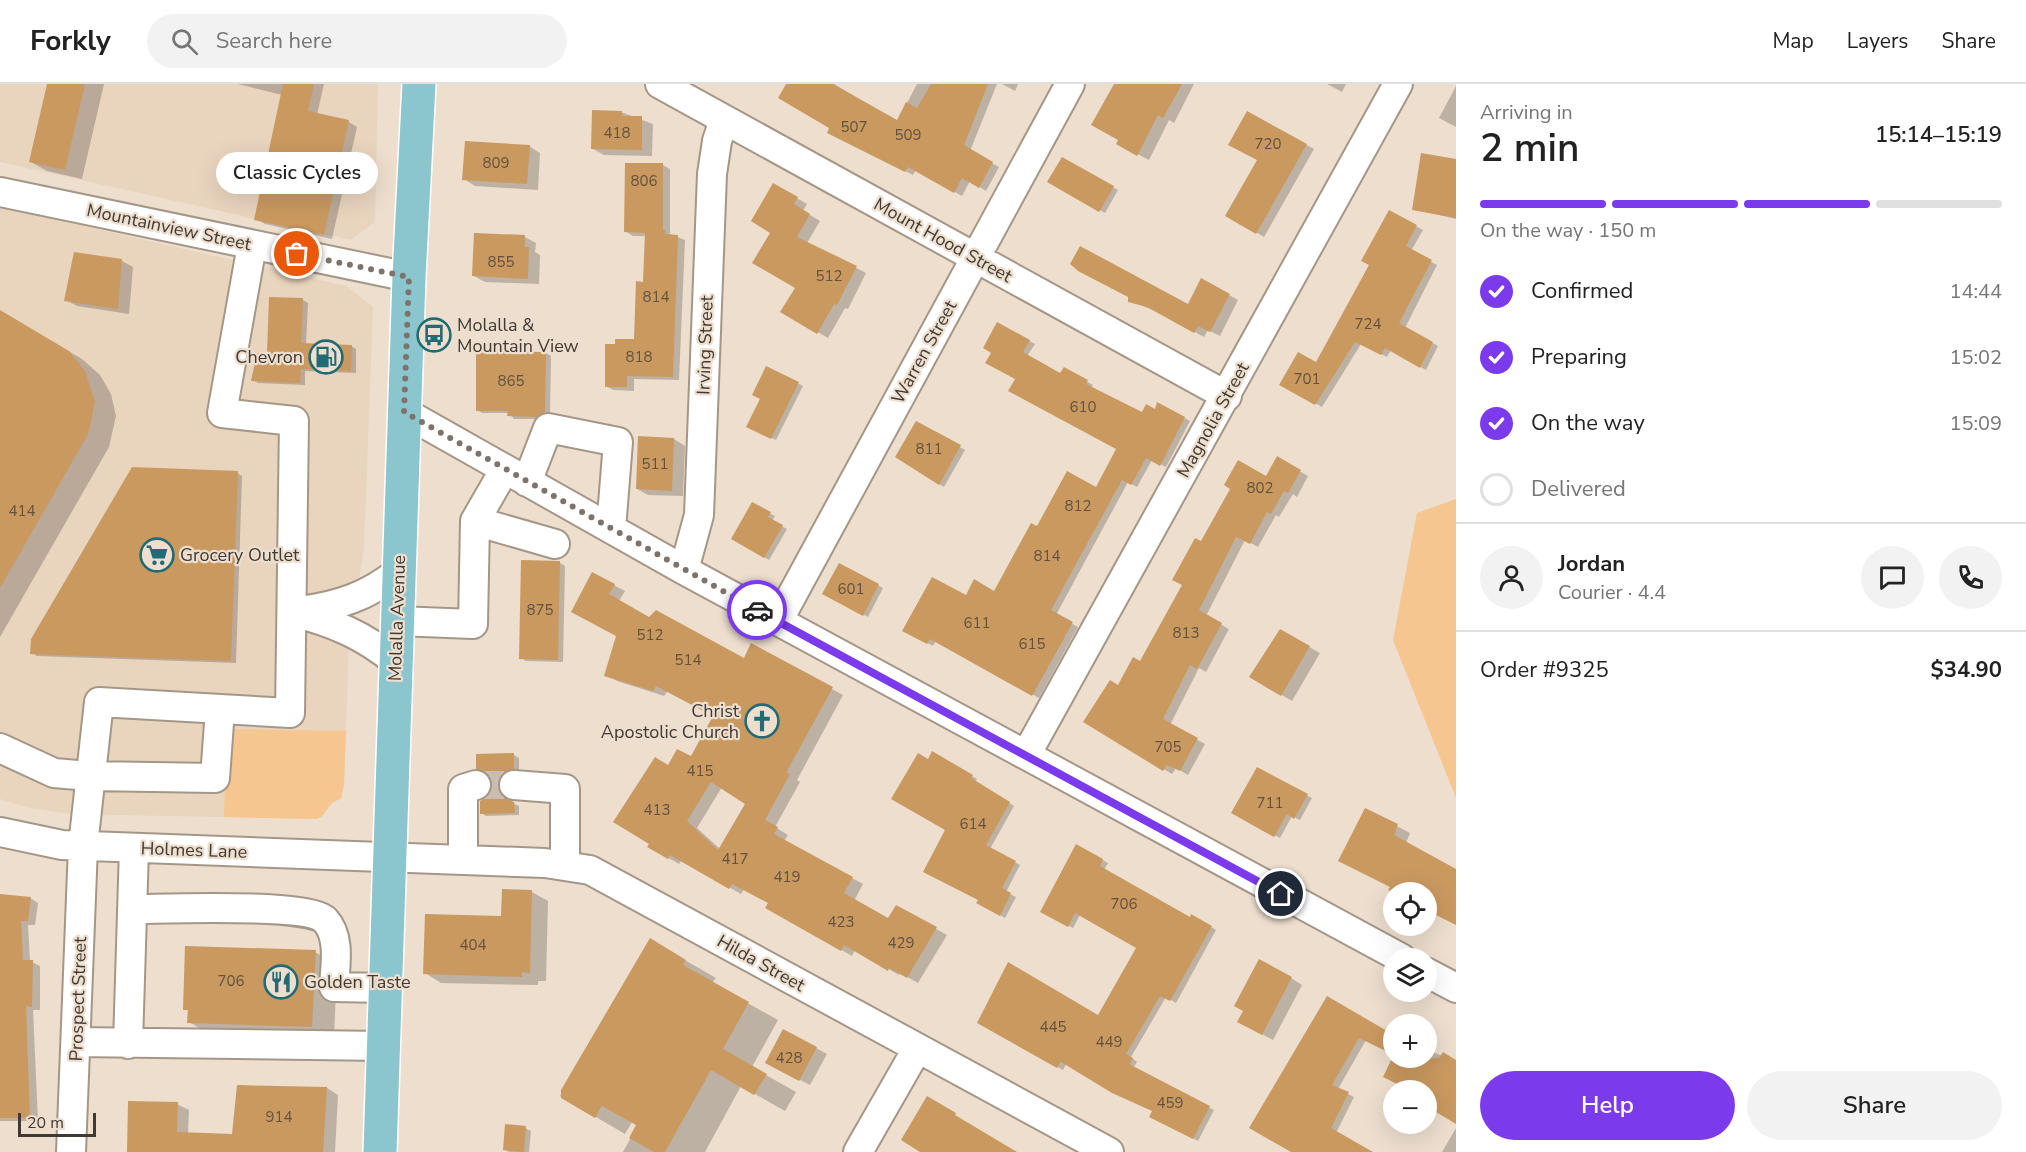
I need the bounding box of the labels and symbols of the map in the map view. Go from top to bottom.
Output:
house number: 507 [840,117,868,137]
house number: 418 [603,123,631,143]
house number: 509 [894,125,922,145]
house number: 720 [1254,134,1282,154]
callout: Classic Cycles [216,152,378,194]
house number: 809 [482,153,510,173]
house number: 806 [630,171,658,191]
street label: Mount Hood Street [870,192,1017,288]
street label: Mountainview Street [85,198,254,256]
pin [271,228,322,279]
house number: 855 [487,252,515,272]
house number: 512 [815,266,843,286]
house number: 814 [642,287,670,307]
street label: Irving Street [691,294,719,395]
street label: Warren Street [886,295,963,408]
place label: Molalla & Mountain View [457,313,579,358]
house number: 724 [1354,314,1382,334]
bus stop icon: Molalla & Mountain View [416,317,452,353]
fuel station icon: Chevron [308,339,344,375]
place label: Chevron [235,345,303,369]
house number: 818 [625,347,653,367]
street label: Magnolia Street [1171,357,1255,482]
house number: 701 [1293,369,1321,389]
house number: 865 [497,371,525,391]
house number: 610 [1069,397,1097,417]
house number: 811 [915,439,943,459]
house number: 511 [641,454,669,474]
house number: 802 [1246,478,1274,498]
house number: 812 [1064,496,1092,516]
house number: 414 [8,501,36,521]
supermarket icon: Grocery Outlet [139,537,175,573]
place label: Grocery Outlet [180,543,300,567]
house number: 814 [1033,546,1061,566]
street label: Molalla Avenue [383,554,411,682]
house number: 601 [837,579,865,599]
courier [727,580,787,640]
house number: 875 [526,600,554,620]
house number: 611 [963,613,991,633]
house number: 813 [1172,623,1200,643]
house number: 512 [636,625,664,645]
house number: 615 [1018,634,1046,654]
house number: 514 [674,650,702,670]
place label: Christ Apostolic Church [601,699,740,744]
church icon: Christ Apostolic Church [744,703,780,739]
house number: 705 [1154,737,1182,757]
house number: 415 [686,761,714,781]
house number: 711 [1256,793,1284,813]
house number: 413 [643,800,671,820]
house number: 614 [959,814,987,834]
street label: Holmes Lane [140,836,248,864]
house number: 417 [721,849,749,869]
house number: 419 [773,867,801,887]
pin [1255,868,1306,919]
house number: 706 [1110,894,1138,914]
house number: 423 [827,912,855,932]
street label: Hilda Street [713,929,810,997]
house number: 429 [887,933,915,953]
house number: 404 [459,935,487,955]
street label: Prospect Street [64,936,92,1062]
restaurant icon: Golden Taste [263,964,299,1000]
place label: Golden Taste [304,970,411,994]
house number: 706 [217,971,245,991]
house number: 445 [1039,1017,1067,1037]
house number: 449 [1095,1032,1123,1052]
house number: 428 [775,1048,803,1068]
house number: 459 [1156,1093,1184,1113]
house number: 914 [265,1107,293,1127]
scale bar [18,1110,96,1138]

